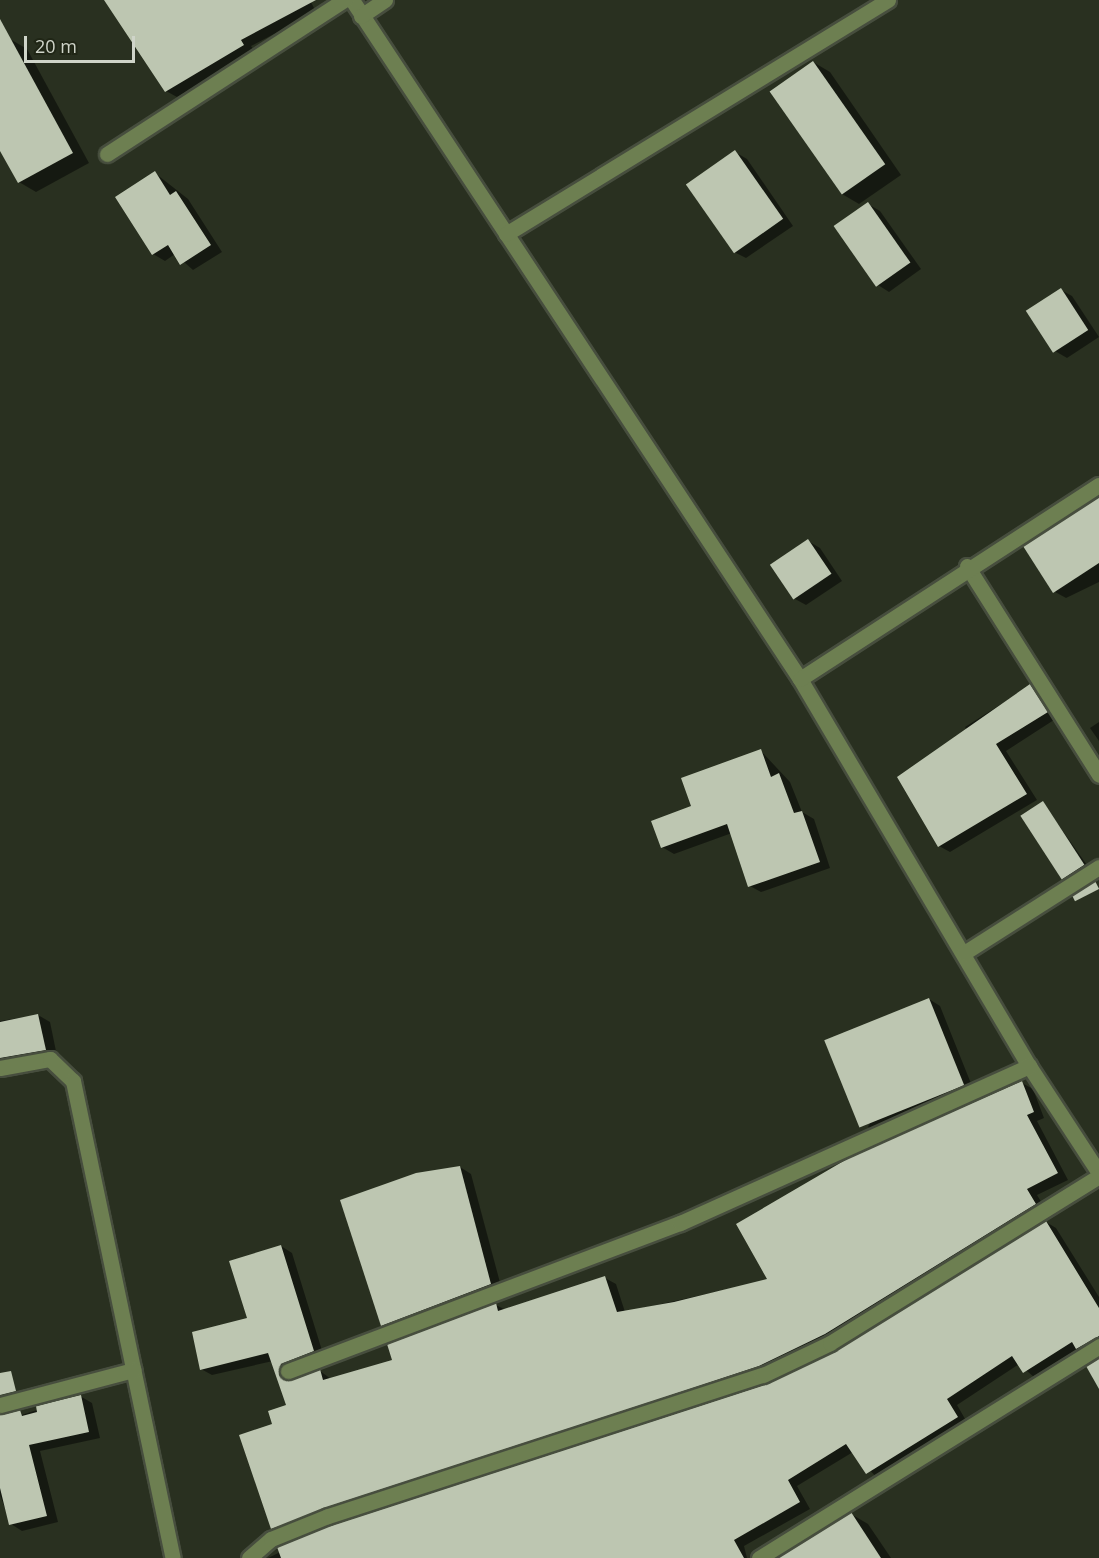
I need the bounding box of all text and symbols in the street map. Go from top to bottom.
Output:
scale bar [27,24,138,62]
text: 20 m [35,34,77,58]

